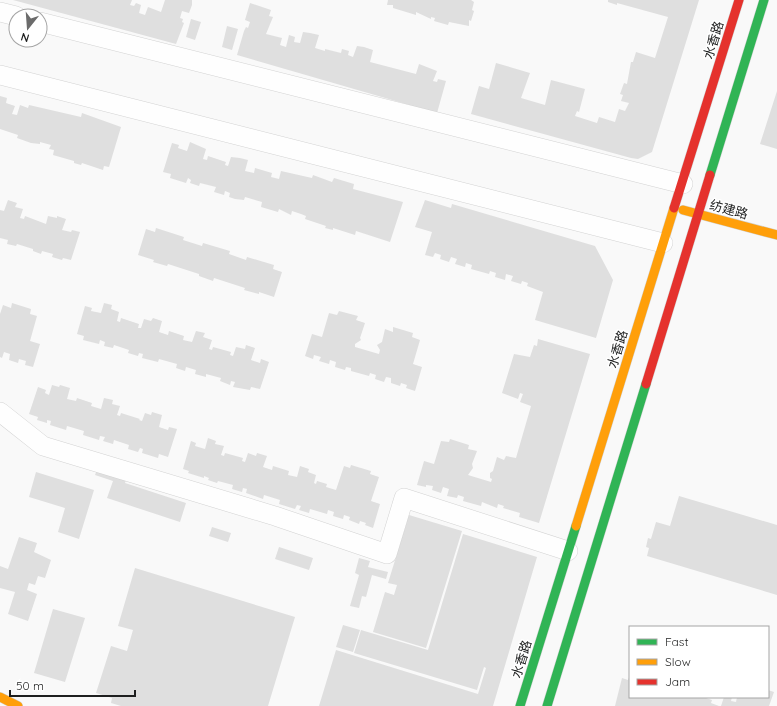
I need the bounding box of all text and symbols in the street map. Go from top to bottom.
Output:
north arrow [8,8,48,48]
street label: 水香路 [700,19,726,61]
text: N [19,30,31,45]
street label: 纺建路 [708,196,750,222]
street label: 水香路 [604,328,630,370]
legend [629,626,769,698]
text: Fast [665,634,689,649]
street label: 水香路 [508,638,534,680]
text: Slow [665,654,691,669]
scale bar [10,672,135,698]
text: Jam [665,674,690,689]
text: 50 m [16,678,44,693]

